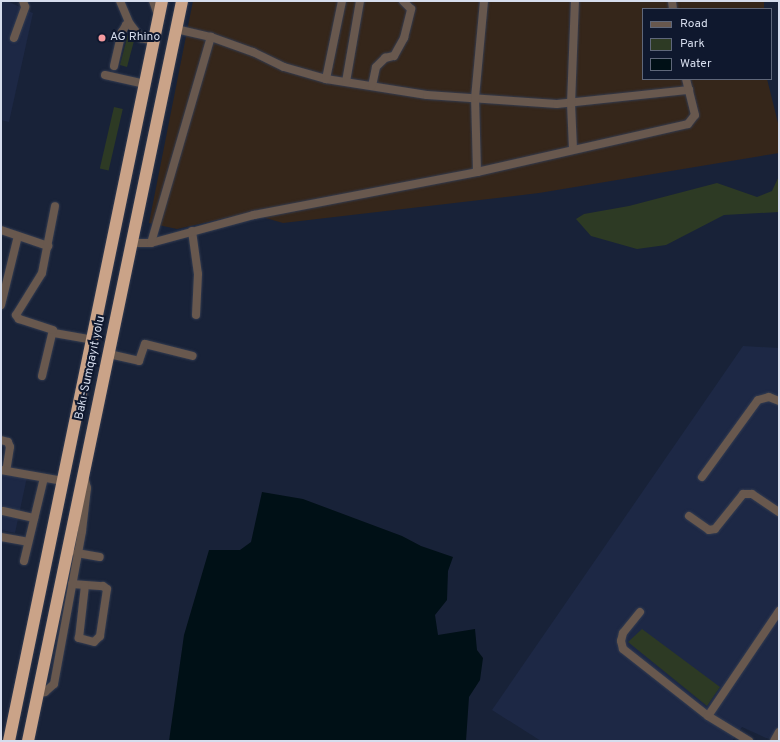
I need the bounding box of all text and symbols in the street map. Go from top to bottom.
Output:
legend [642,8,772,80]
text: Road [680,16,708,32]
place label: AG Rhino [110,31,160,45]
marker: AG Rhino [97,33,107,43]
text: Park [680,36,705,52]
text: Water [680,56,712,72]
street label: Bakı-Sumqayıt yolu [73,315,109,421]

